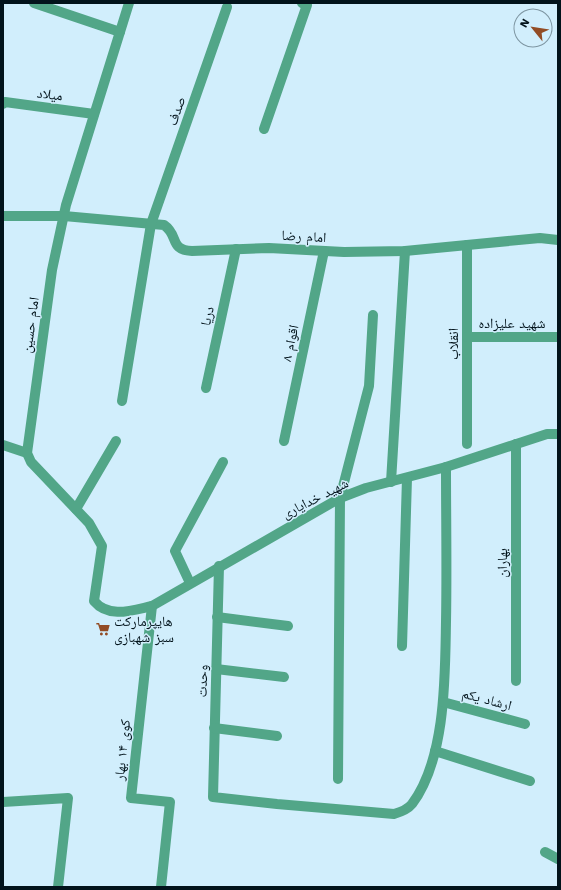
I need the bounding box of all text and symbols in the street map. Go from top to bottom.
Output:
north arrow [513,8,553,48]
text: N [517,16,532,30]
street label: میلاد [36,84,64,104]
street label: صدف [164,94,188,128]
street label: امام رضا [281,227,327,247]
street label: امام حسین [18,296,44,354]
street label: دریا [197,305,218,327]
street label: شهید علیزاده [478,315,546,332]
street label: اقوام ۸ [278,323,304,363]
street label: انقلاب [445,328,461,360]
street label: شهید خدایاری [279,474,351,522]
street label: بهاران [494,548,511,578]
place label: هایپرمارکت سبز شهبازی [114,613,174,646]
supermarket icon: هایپرمارکت سبز شهبازی [95,621,111,637]
street label: وحدت [193,664,212,698]
street label: ارشاد یکم [460,685,514,715]
street label: کوی ۱۴ بهار [111,719,134,782]

